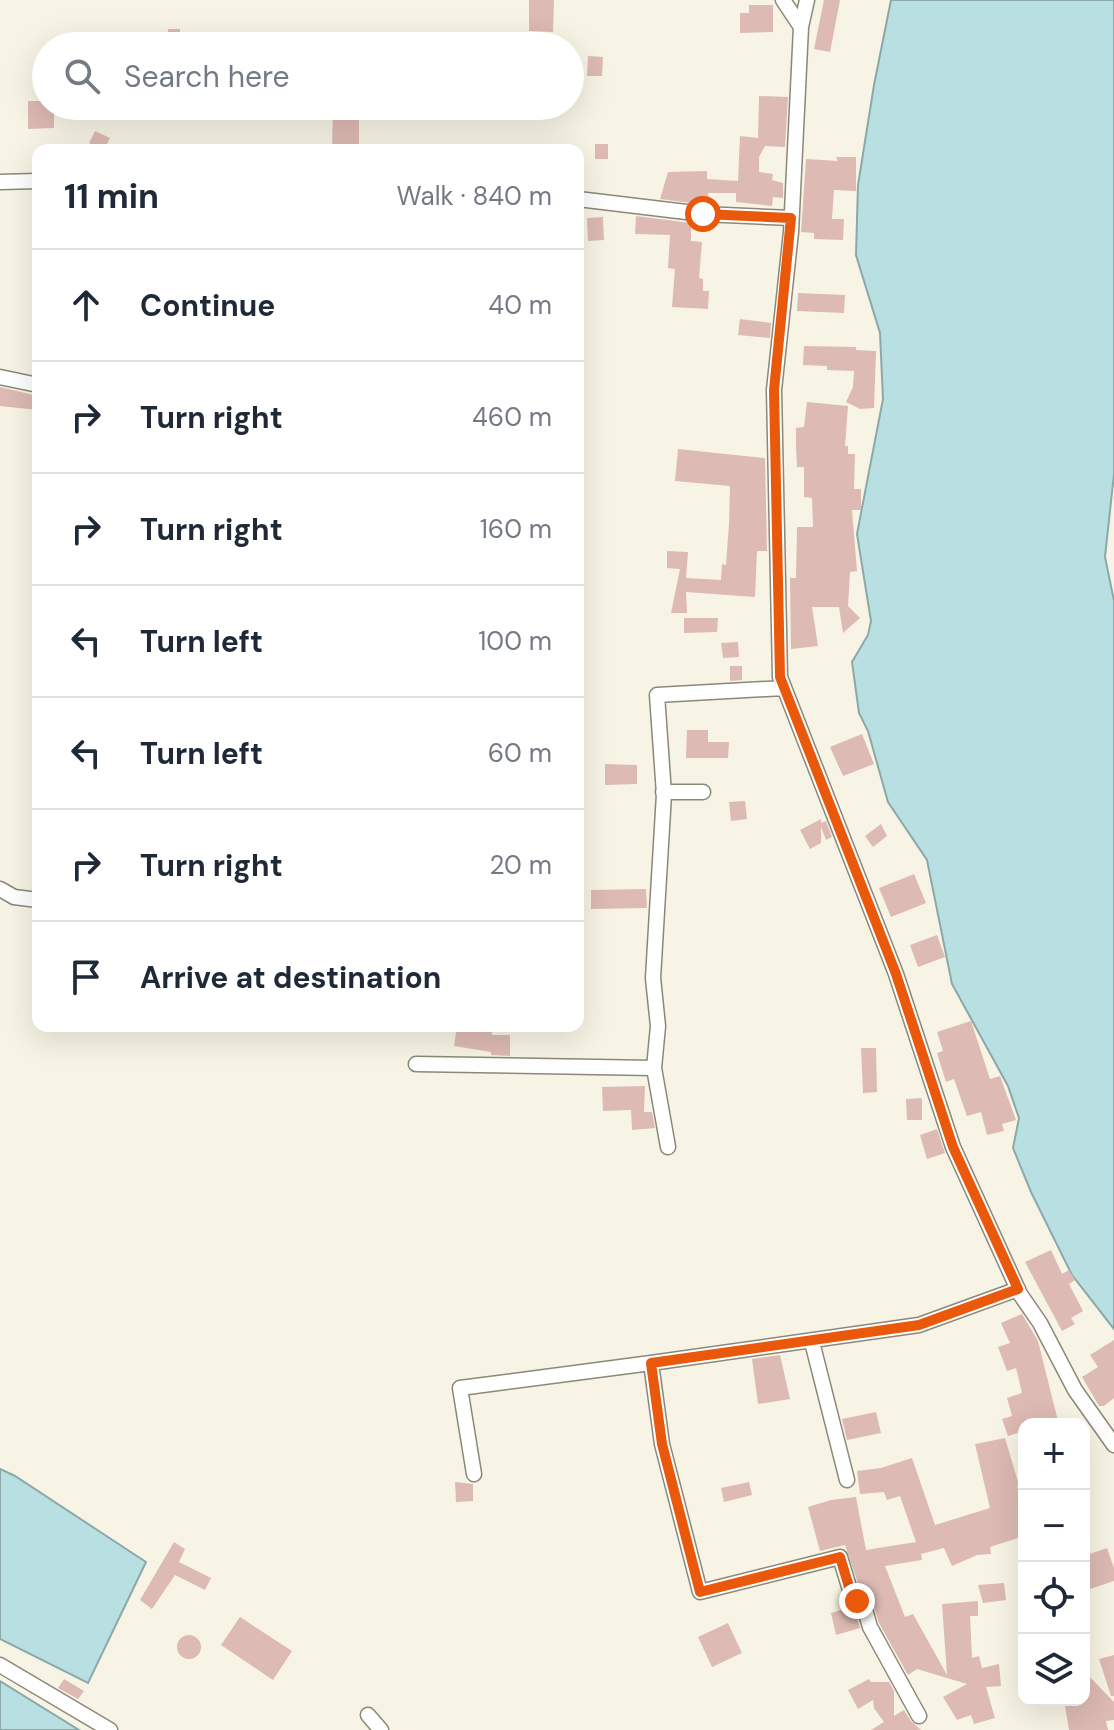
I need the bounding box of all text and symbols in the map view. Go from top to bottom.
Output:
search box [32,32,584,120]
icon: search [60,54,104,98]
text: Search here [124,57,290,96]
text: 11 min [64,174,159,219]
text: Walk · 840 m [397,179,552,213]
route start [685,196,721,232]
icon: ahead [64,283,108,327]
text: Continue [140,286,275,325]
text: 40 m [488,288,552,322]
icon: right [64,395,108,439]
text: Turn right [140,398,283,437]
text: 460 m [472,400,552,434]
icon: right [64,507,108,551]
text: Turn right [140,510,283,549]
text: 160 m [480,512,552,546]
icon: left [64,619,108,663]
text: Turn left [140,622,263,661]
text: 100 m [478,624,552,658]
icon: left [64,731,108,775]
text: Turn left [140,734,263,773]
text: 60 m [488,736,552,770]
icon: right [64,843,108,887]
text: Turn right [140,846,283,885]
text: 20 m [489,848,552,882]
icon: arrive [64,955,108,999]
text: Arrive at destination [140,958,441,997]
map controls [1018,1418,1090,1706]
button: + [1018,1418,1090,1490]
button: − [1018,1490,1090,1562]
button: locate [1018,1562,1090,1634]
route end [839,1583,875,1619]
button: layers [1018,1634,1090,1706]

